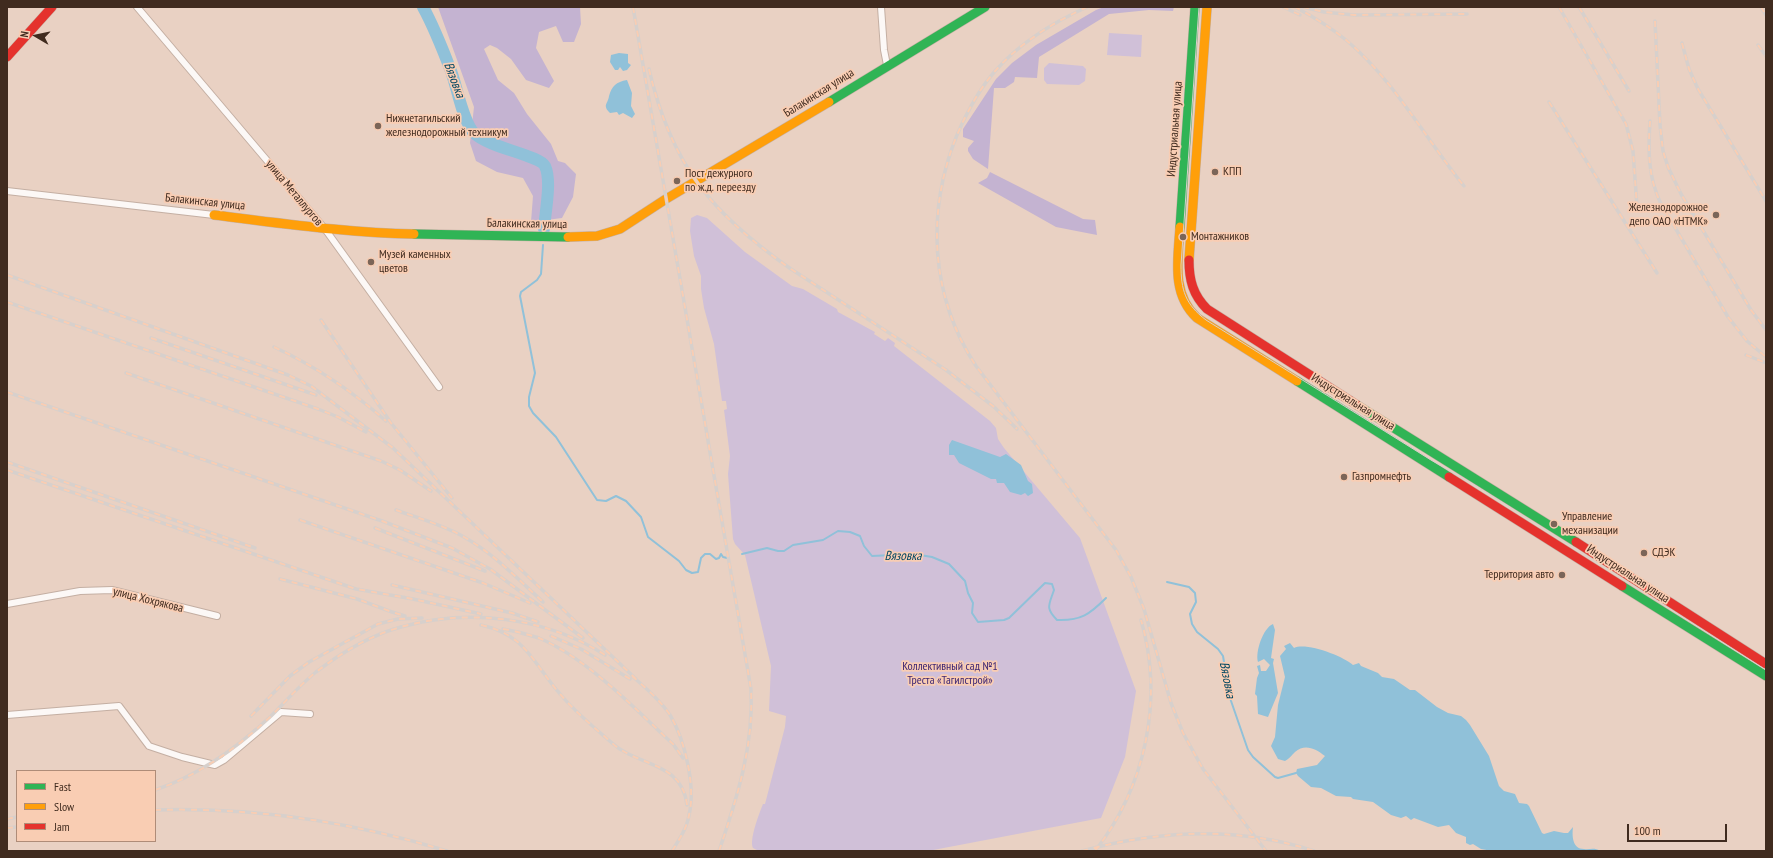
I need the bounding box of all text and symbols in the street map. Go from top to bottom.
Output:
north arrow [16,16,56,56]
text: N [17,30,32,38]
water label: Вязовка [440,60,468,100]
street label: Балакинская улица [781,66,857,120]
street label: Индустриальная улица [1164,81,1186,177]
place label: Нижнетагильский железнодорожный техникум [386,112,508,140]
marker: Нижнетагильский железнодорожный техникум [373,121,383,131]
street label: улица Металлургов [262,157,326,229]
place label: КПП [1223,165,1242,179]
place label: Пост дежурного по ж.д. переезду [685,167,756,195]
marker: КПП [1210,167,1220,177]
marker: Пост дежурного по ж.д. переезду [672,176,682,186]
street label: Балакинская улица [164,191,246,213]
place label: Железнодорожное депо ОАО «НТМК» [1629,201,1708,229]
marker: Железнодорожное депо ОАО «НТМК» [1711,210,1721,220]
street label: Балакинская улица [487,216,567,232]
place label: Монтажников [1191,230,1249,244]
marker: Монтажников [1178,232,1188,242]
place label: Музей каменных цветов [379,248,451,276]
marker: Музей каменных цветов [366,257,376,267]
street label: Индустриальная улица [1308,370,1398,434]
place label: Газпромнефть [1352,470,1411,484]
marker: Газпромнефть [1339,472,1349,482]
place label: Управление механизации [1562,510,1618,538]
marker: Управление механизации [1549,519,1559,529]
street label: Индустриальная улица [1584,542,1672,606]
place label: СДЭК [1652,546,1675,560]
water label: Вязовка [885,548,921,564]
marker: СДЭК [1639,548,1649,558]
place label: Территория авто [1484,568,1554,582]
marker: Территория авто [1557,570,1567,580]
street label: улица Хохрякова [111,584,185,616]
park label: Коллективный сад №1 Треста «Тагилстрой» [902,660,998,688]
water label: Вязовка [1216,660,1238,700]
legend [16,770,156,842]
text: Fast [54,779,71,794]
text: Slow [54,799,74,814]
scale bar [1629,816,1729,842]
text: Jam [54,819,70,834]
text: 100 m [1634,823,1661,838]

